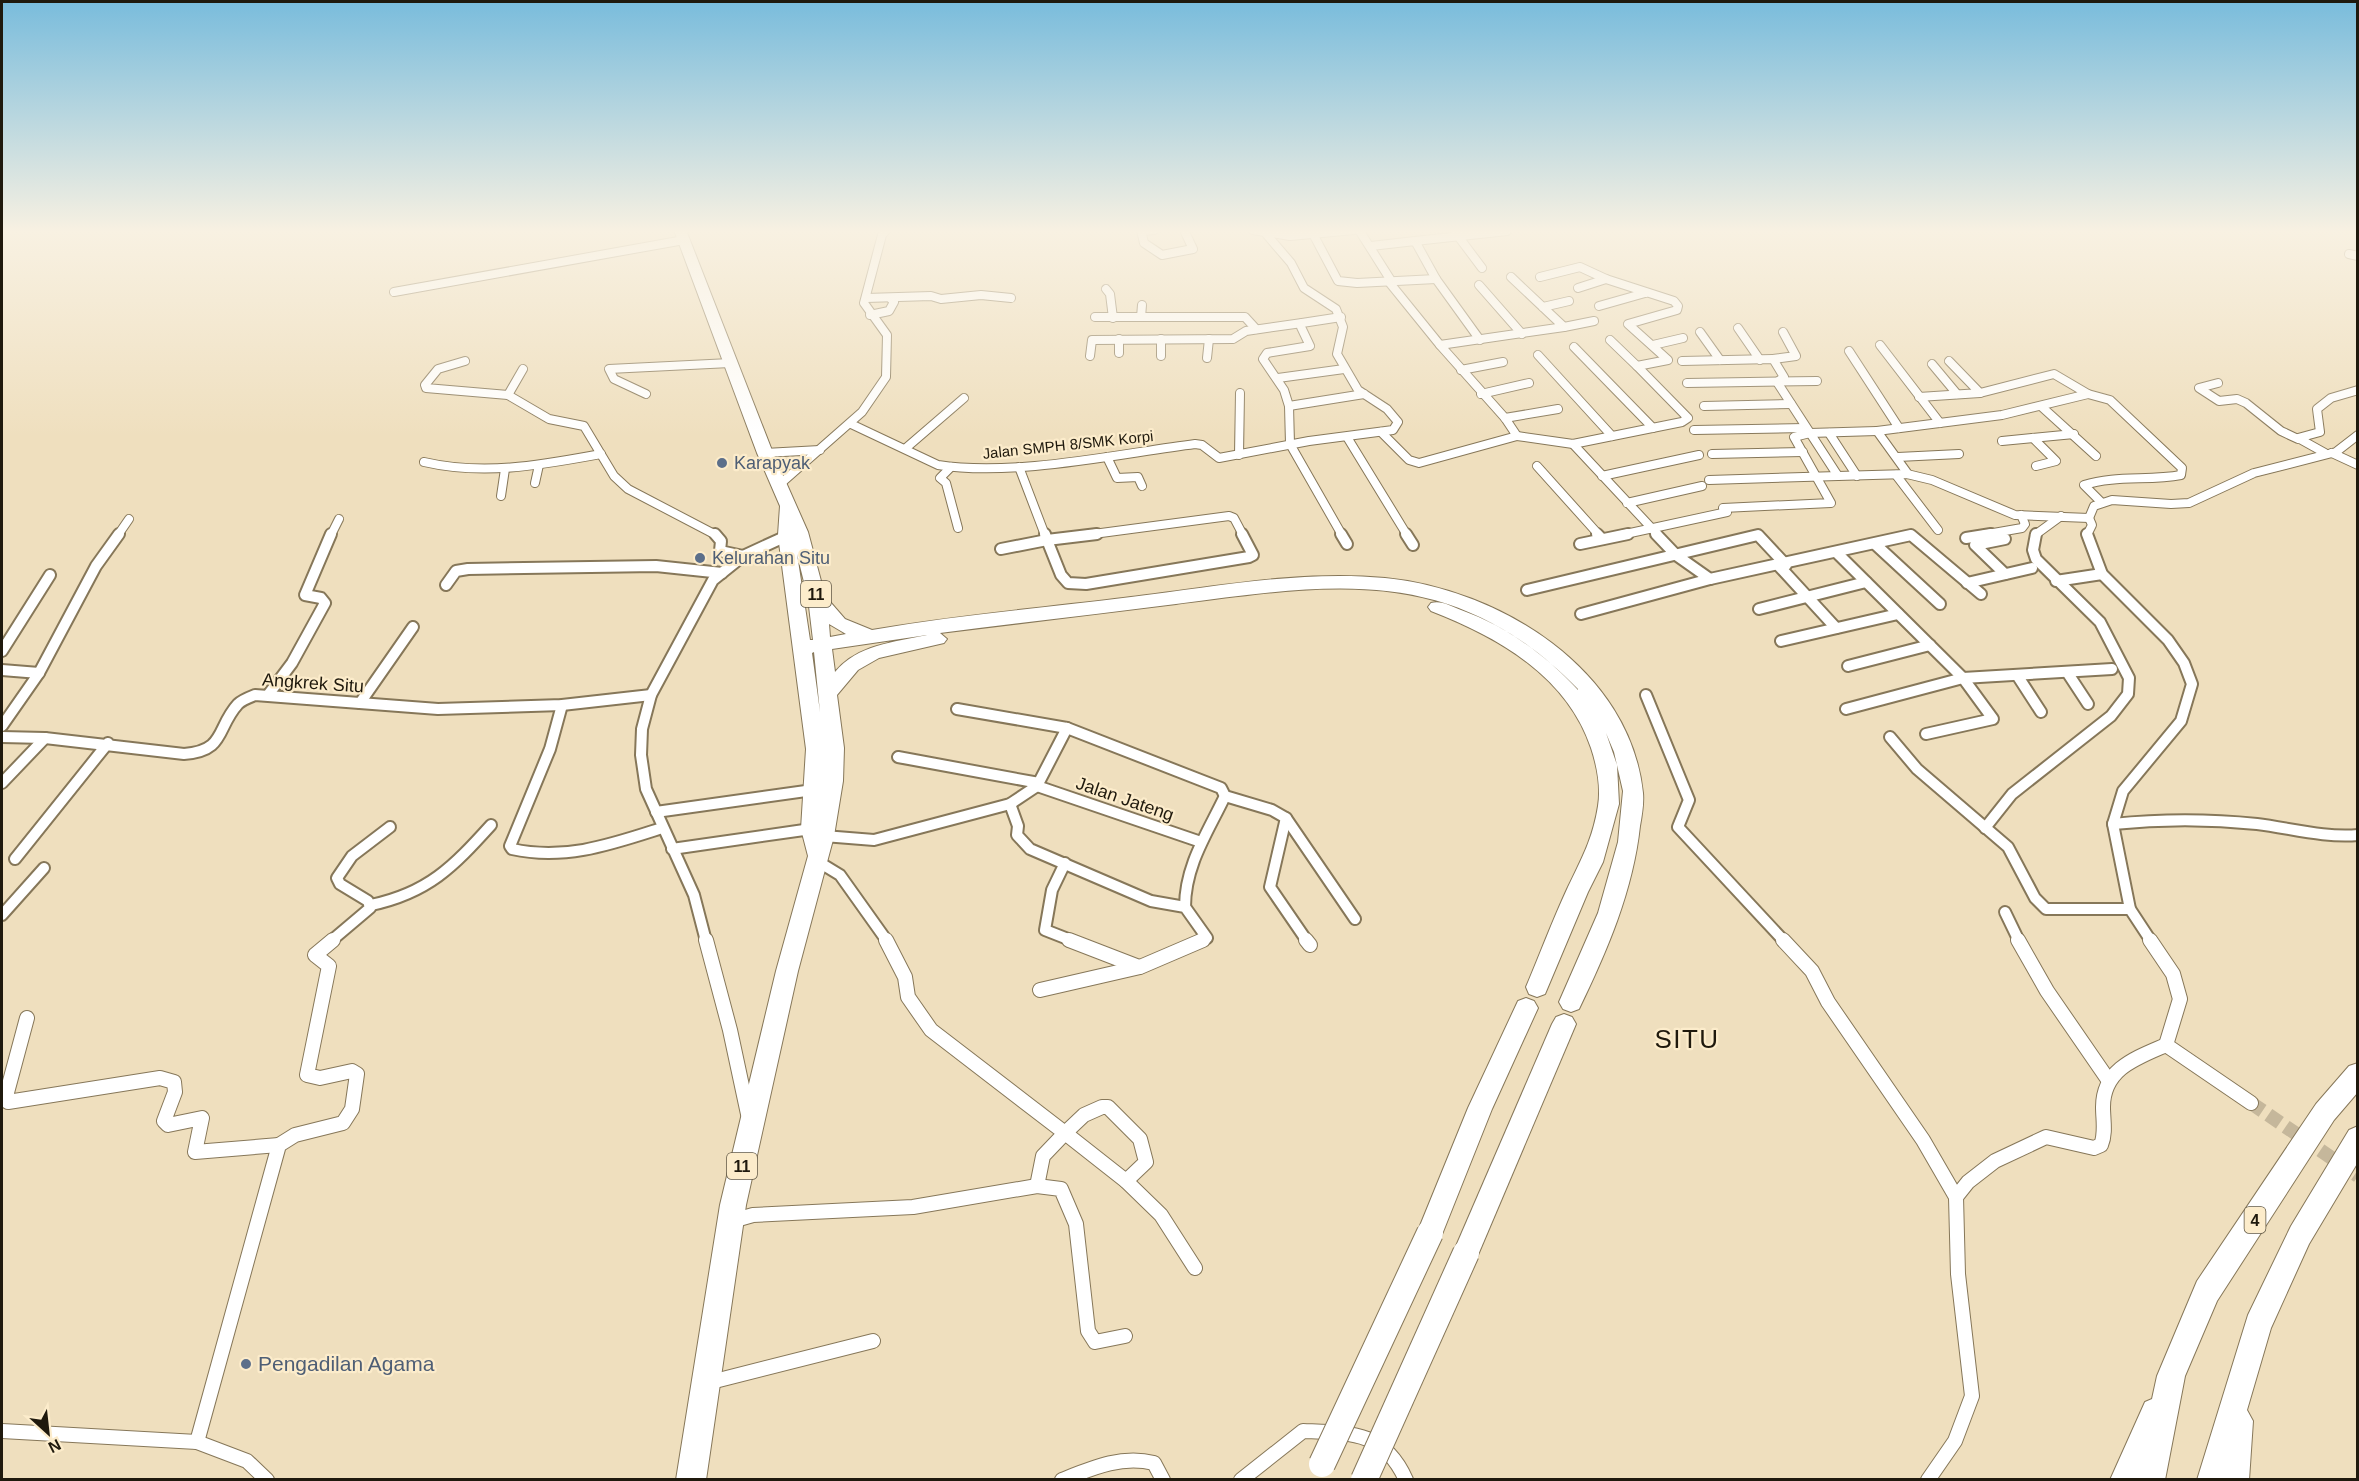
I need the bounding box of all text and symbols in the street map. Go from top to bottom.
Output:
street label: Jalan SMPH 8/SMK Korpi [982,427,1154,462]
place label: Karapyak [734,453,811,473]
marker: Karapyak [715,456,729,470]
place label: Kelurahan Situ [712,548,830,568]
marker: Kelurahan Situ [693,551,707,565]
road number: 11 [801,581,831,607]
street label: Angkrek Situ [261,669,365,697]
street label: Jalan Jateng [1073,773,1177,825]
district label: SITU [1654,1024,1720,1054]
road number: 11 [727,1153,757,1179]
road number: 4 [2244,1207,2266,1233]
place label: Pengadilan Agama [258,1352,435,1375]
marker: Pengadilan Agama [239,1357,253,1371]
north arrow [18,1403,78,1463]
text: N [46,1436,64,1456]

